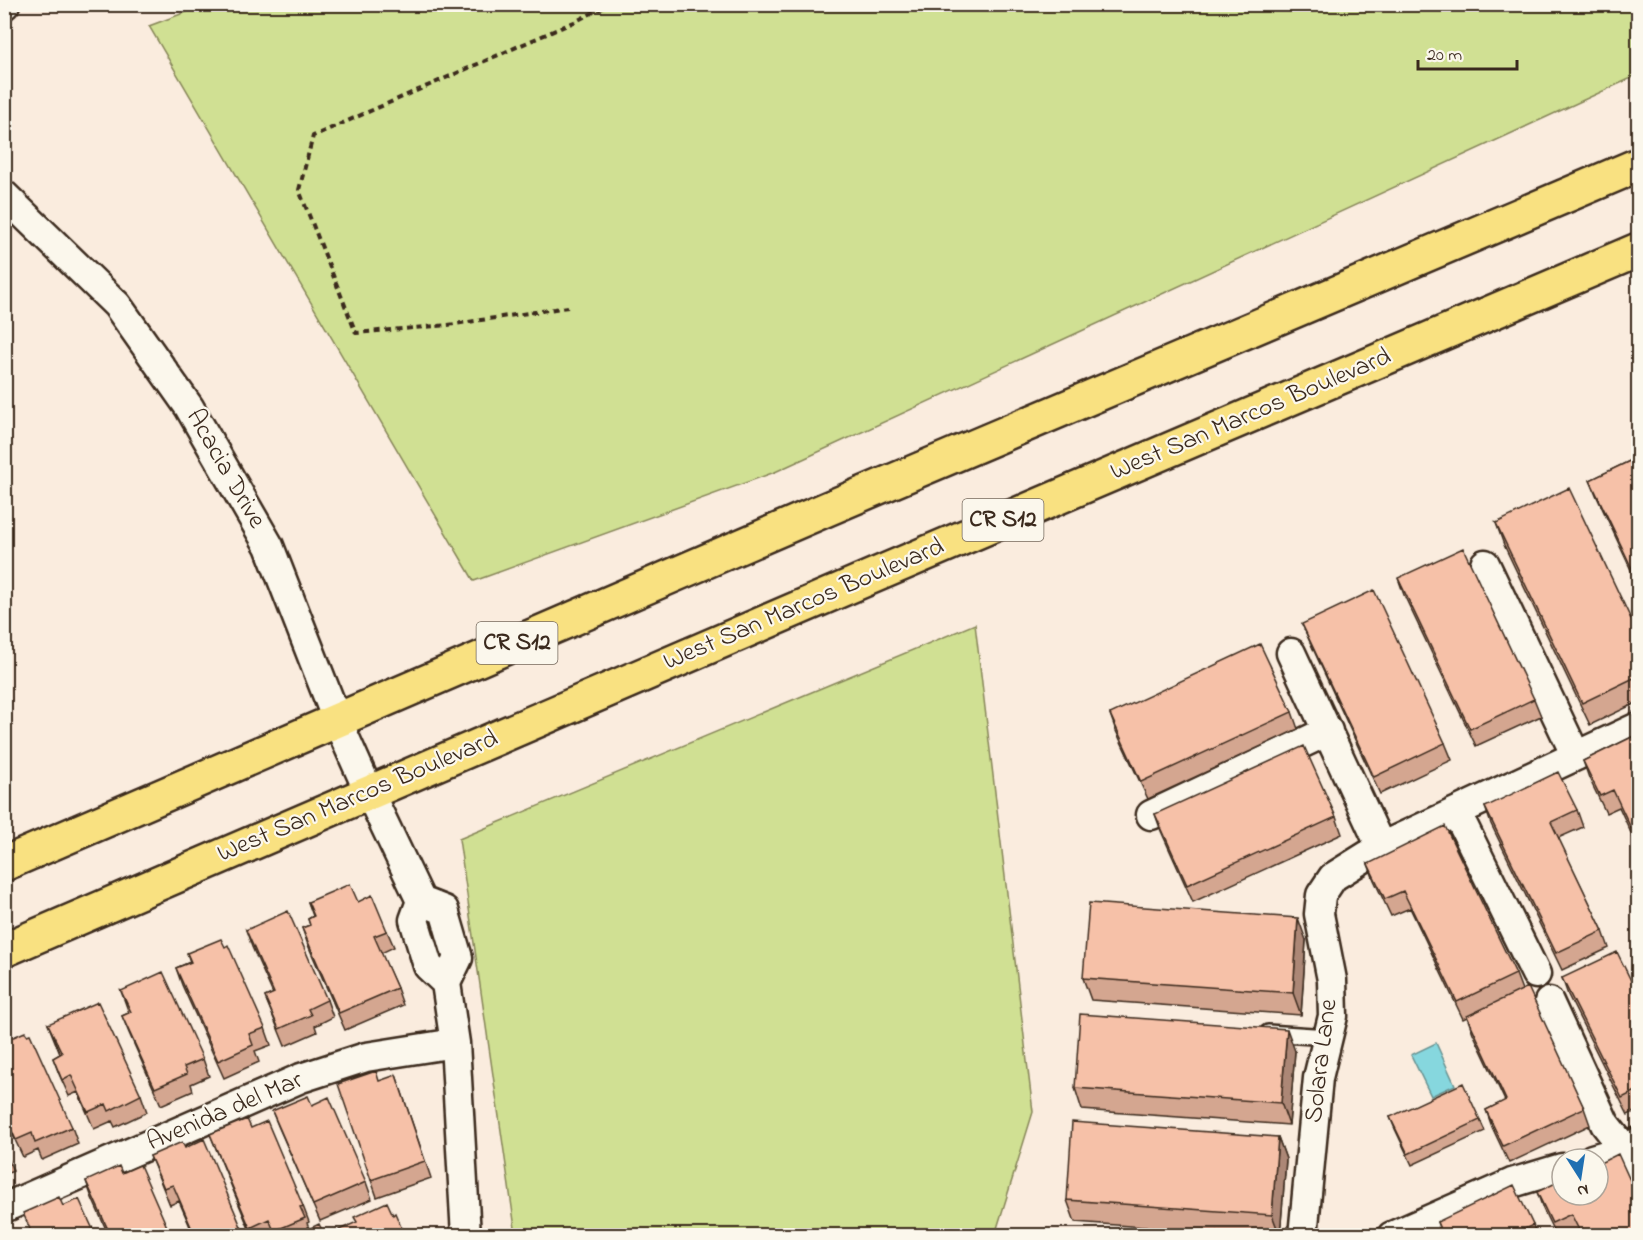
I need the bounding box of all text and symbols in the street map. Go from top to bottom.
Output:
scale bar [1418,33,1517,71]
text: 20 m [1427,43,1462,69]
street label: West San Marcos Boulevard [1105,338,1398,491]
street label: Acacia Drive [175,402,275,536]
road number: CR S12 [962,499,1044,541]
street label: West San Marcos Boulevard [658,528,951,681]
road number: CR S12 [476,622,558,664]
street label: West San Marcos Boulevard [212,720,505,873]
street label: Solara Lane [1296,997,1348,1125]
street label: Avenida del Mar [141,1062,310,1162]
north arrow [1550,1147,1610,1207]
text: N [1575,1177,1590,1203]

